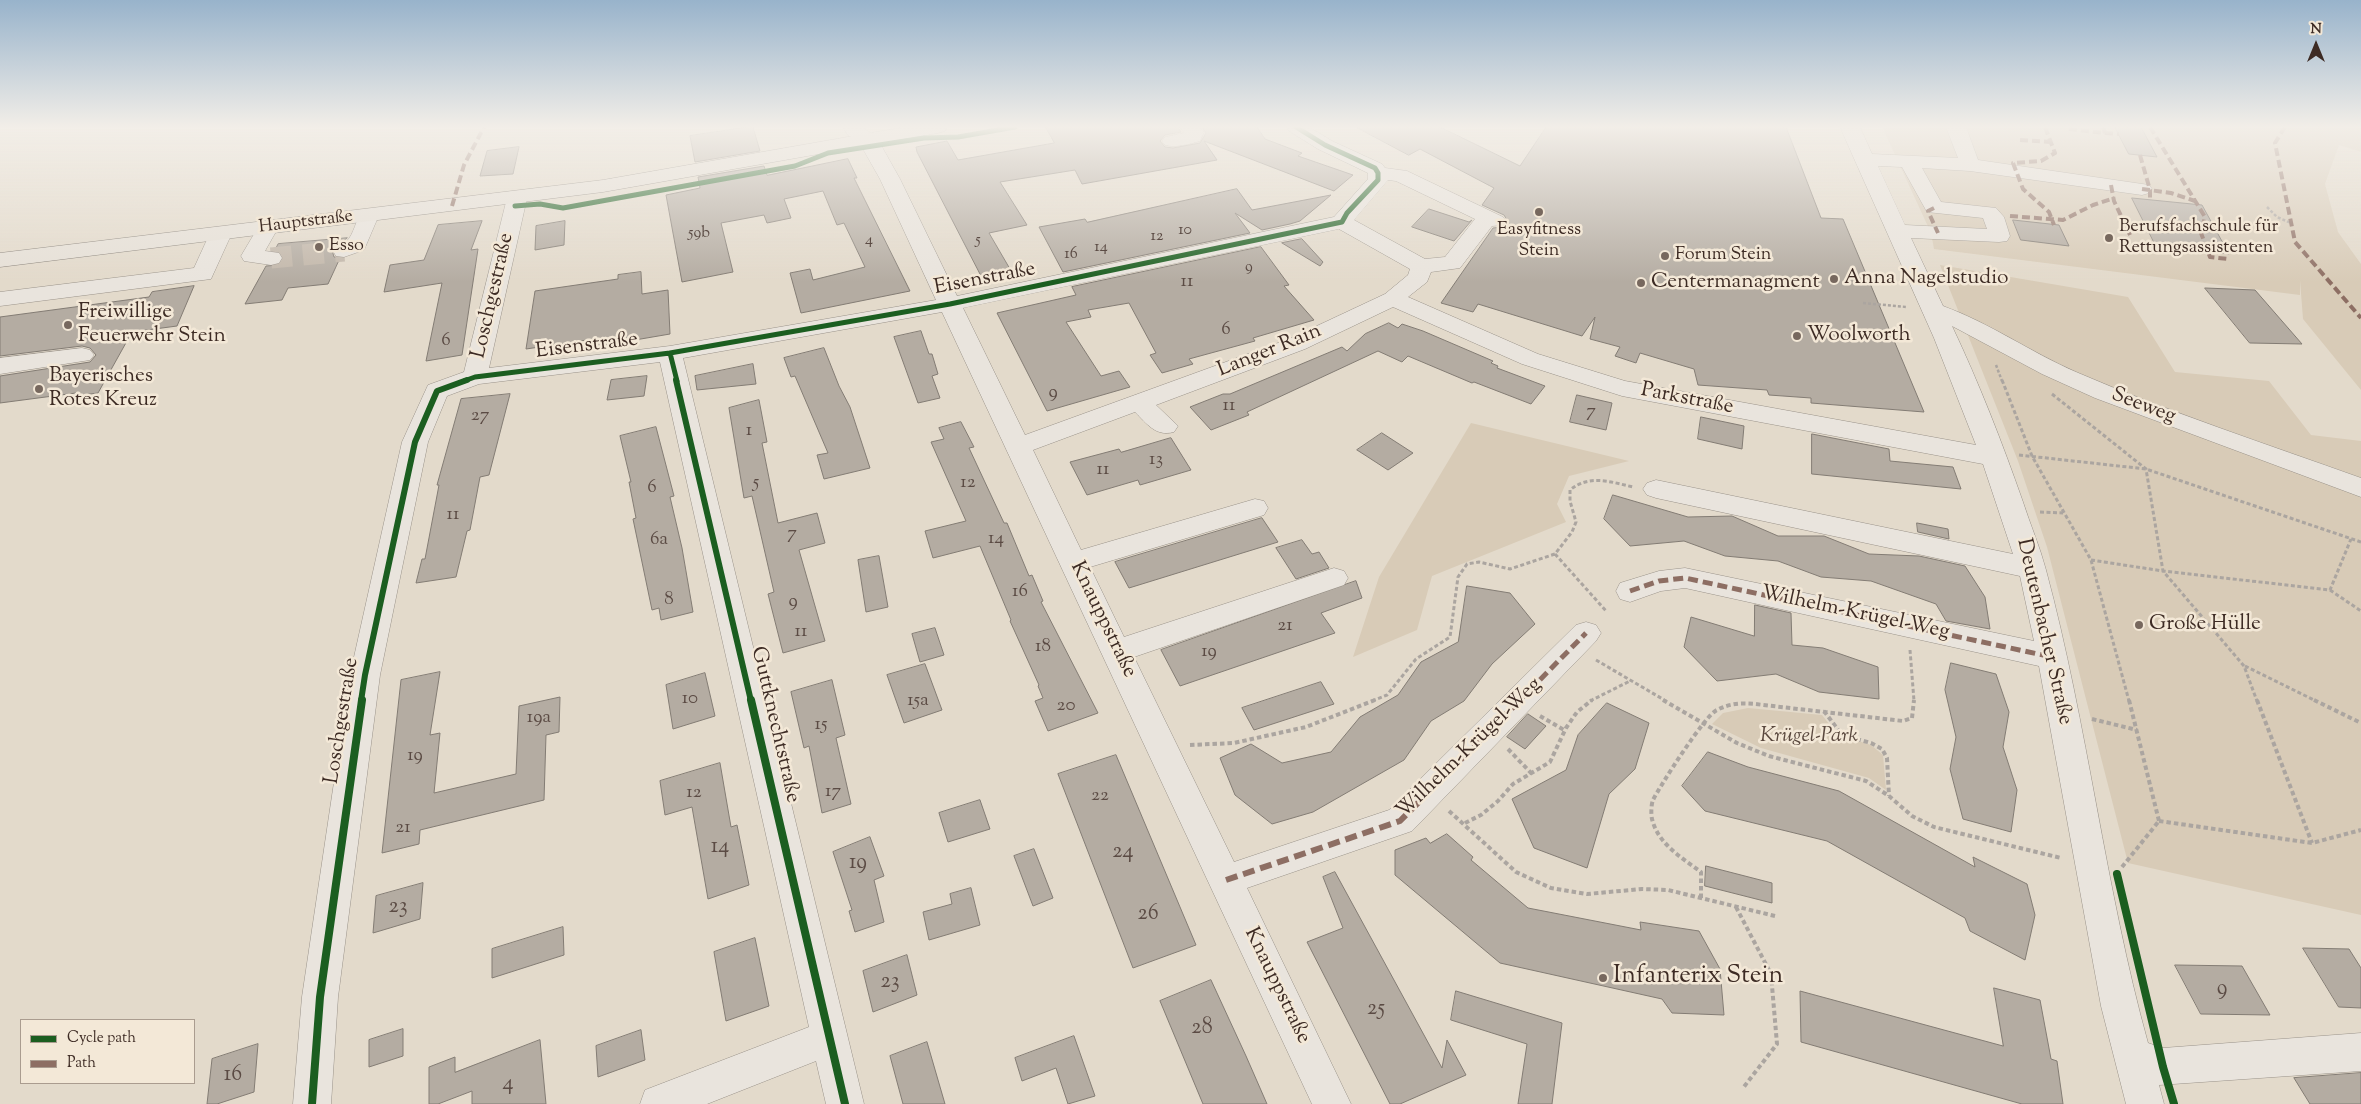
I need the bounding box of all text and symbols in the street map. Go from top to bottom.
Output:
north arrow [2291,20,2341,70]
text: N [2310,20,2322,40]
marker: Easyfitness Stein [1533,206,1545,218]
street label: Hauptstraße [258,207,354,239]
place label: Berufsfachschule für Rettungsassistenten [2119,217,2278,260]
place label: Easyfitness Stein [1497,220,1581,262]
house number: 10 [1178,221,1192,241]
house number: 59b [688,224,710,244]
house number: 12 [1151,227,1163,247]
street label: Loschgestraße [467,231,521,361]
house number: 4 [865,231,873,251]
house number: 5 [975,231,981,251]
marker: Berufsfachschule für Rettungsassistenten [2103,232,2115,244]
place label: Esso [329,236,364,258]
house number: 14 [1094,238,1108,258]
marker: Esso [313,241,325,253]
house number: 16 [1064,245,1078,265]
place label: Forum Stein [1675,245,1771,267]
marker: Forum Stein [1659,250,1671,262]
street label: Eisenstraße [932,258,1038,302]
house number: 9 [1245,258,1253,278]
place label: Anna Nagelstudio [1844,266,2008,292]
place label: Centermanagment [1651,270,1820,296]
house number: 11 [1181,272,1193,294]
marker: Anna Nagelstudio [1828,273,1840,285]
marker: Centermanagment [1635,277,1647,289]
place label: Freiwillige Feuerwehr Stein [78,300,226,350]
marker: Freiwillige Feuerwehr Stein [62,319,74,331]
street label: Langer Rain [1214,320,1326,384]
house number: 6 [1221,320,1231,342]
place label: Woolworth [1807,323,1911,349]
street label: Eisenstraße [534,328,640,366]
marker: Woolworth [1791,330,1803,342]
house number: 6 [441,331,451,353]
place label: Bayerisches Rotes Kreuz [49,364,157,414]
street label: Parkstraße [1638,379,1736,421]
marker: Bayerisches Rotes Kreuz [33,383,45,395]
house number: 9 [1048,383,1058,405]
street label: Seeweg [2107,383,2179,431]
house number: 11 [1223,396,1235,418]
house number: 7 [1586,402,1596,424]
house number: 27 [471,406,489,428]
house number: 1 [746,421,752,443]
house number: 13 [1149,450,1163,472]
house number: 11 [1097,460,1109,482]
house number: 5 [753,473,759,495]
house number: 12 [960,473,976,495]
house number: 6 [647,478,657,500]
house number: 11 [447,505,459,527]
house number: 7 [787,524,797,546]
house number: 14 [988,529,1004,551]
house number: 6a [650,530,668,552]
street label: Deutenbacher Straße [2009,536,2077,728]
street label: Knauppstraße [1063,558,1141,682]
house number: 16 [1012,582,1028,604]
street label: Wilhelm-Krügel-Weg [1758,582,1952,646]
house number: 8 [664,590,674,612]
house number: 9 [788,592,798,614]
place label: Große Hülle [2149,612,2261,638]
house number: 21 [1277,616,1293,638]
marker: Große Hülle [2133,619,2145,631]
house number: 11 [795,622,807,644]
house number: 18 [1035,637,1051,659]
house number: 19 [1201,642,1217,664]
street label: Guttknechtstraße [744,644,804,806]
street label: Loschgestraße [321,656,365,786]
street label: Wilhelm-Krügel-Weg [1392,673,1548,825]
house number: 10 [682,689,698,711]
house number: 15a [907,691,929,713]
house number: 20 [1057,696,1075,718]
house number: 19a [527,708,551,730]
house number: 15 [815,715,827,737]
park label: Krügel-Park [1760,724,1858,750]
house number: 19 [407,746,423,768]
house number: 17 [825,782,841,804]
house number: 12 [686,783,702,805]
house number: 22 [1091,786,1109,808]
house number: 21 [395,818,411,840]
house number: 14 [711,835,729,861]
house number: 24 [1112,840,1134,866]
house number: 19 [849,851,867,877]
house number: 23 [388,895,408,921]
house number: 26 [1137,902,1159,928]
street label: Knauppstraße [1237,924,1315,1048]
place label: Infanterix Stein [1613,963,1783,993]
house number: 23 [880,970,900,996]
marker: Infanterix Stein [1597,972,1609,984]
house number: 9 [2217,977,2227,1003]
house number: 25 [1367,997,1385,1023]
house number: 28 [1191,1016,1213,1042]
legend [20,1019,195,1084]
text: Cycle path [67,1028,136,1049]
text: Path [67,1053,96,1074]
house number: 16 [224,1063,242,1089]
house number: 4 [502,1072,514,1098]

